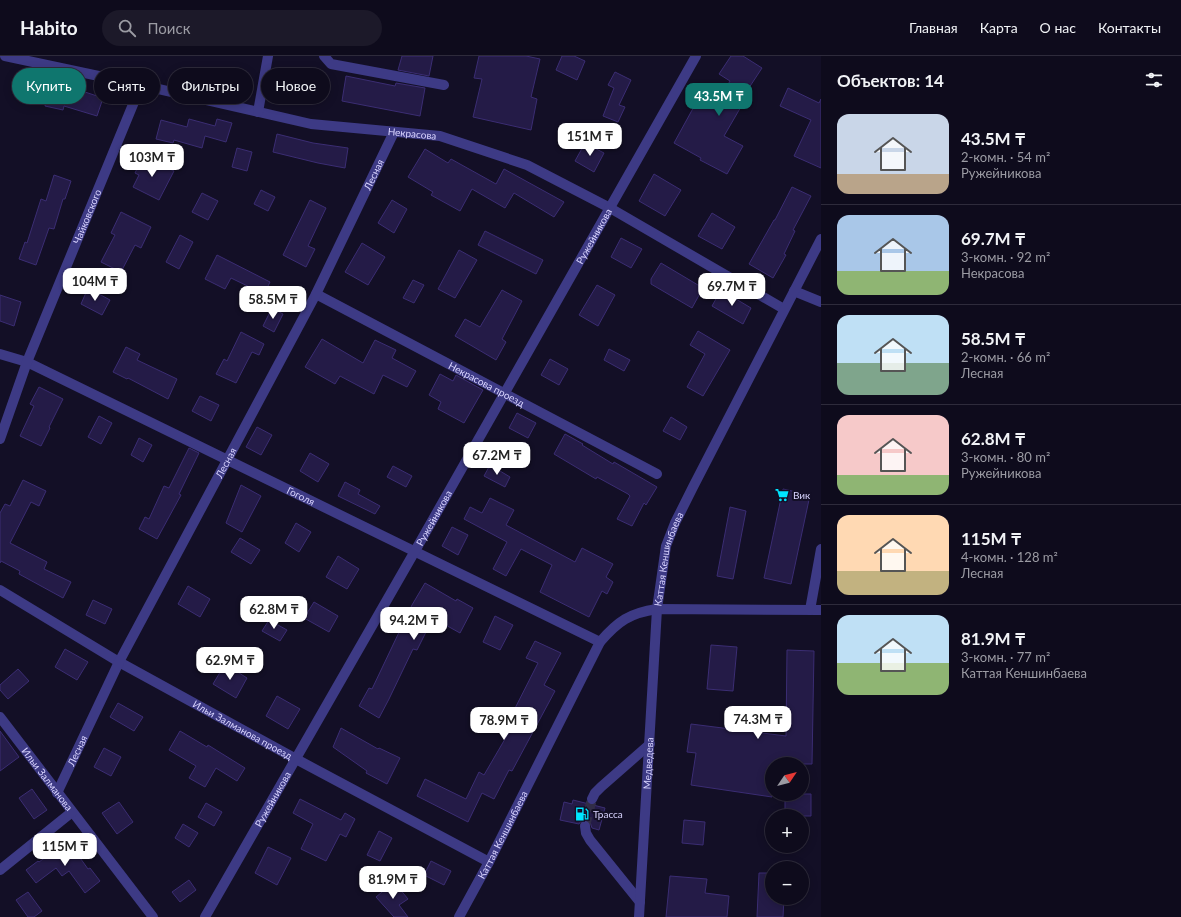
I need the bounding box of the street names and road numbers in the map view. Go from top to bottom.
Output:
street label: Некрасова [387,125,437,142]
street label: Лесная [361,157,386,193]
street label: Чайковского [70,187,104,245]
street label: Ружейникова [573,206,614,266]
street label: Некрасова проезд [447,359,527,409]
street label: Лесная [212,445,239,481]
street label: Гоголя [285,484,317,508]
street label: Ружейникова [413,488,454,548]
street label: Каттая Кеншинбаева [651,510,686,607]
street label: Ильи Залманова проезд [191,698,294,762]
street label: Лесная [64,733,90,769]
street label: Медведева [640,737,655,790]
street label: Ильи Залманова [19,745,75,813]
street label: Ружейникова [252,769,293,829]
street label: Каттая Кеншинбаева [475,789,530,881]

